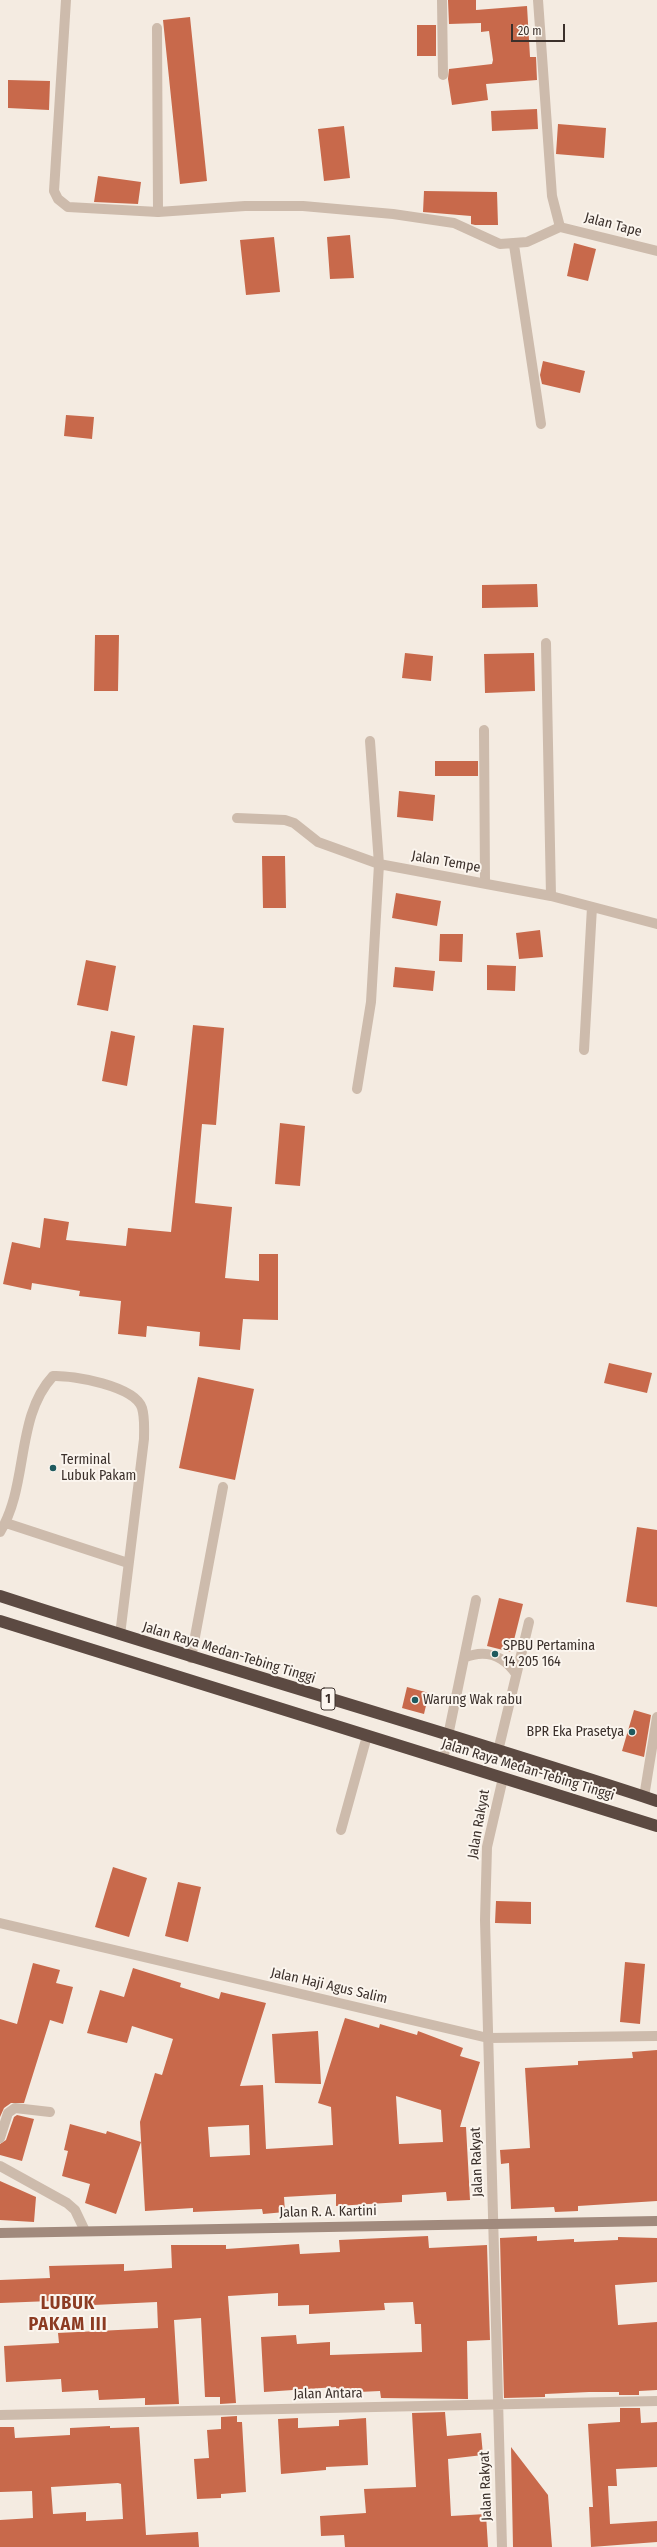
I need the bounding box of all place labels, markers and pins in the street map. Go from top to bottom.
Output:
place label: Terminal Lubuk Pakam [61,1452,136,1484]
marker: Terminal Lubuk Pakam [48,1463,58,1473]
place label: SPBU Pertamina 14 205 164 [503,1638,595,1670]
marker: SPBU Pertamina 14 205 164 [490,1649,500,1659]
place label: Warung Wak rabu [423,1692,522,1708]
marker: Warung Wak rabu [410,1695,420,1705]
place label: BPR Eka Prasetya [526,1724,624,1740]
marker: BPR Eka Prasetya [627,1727,637,1737]

